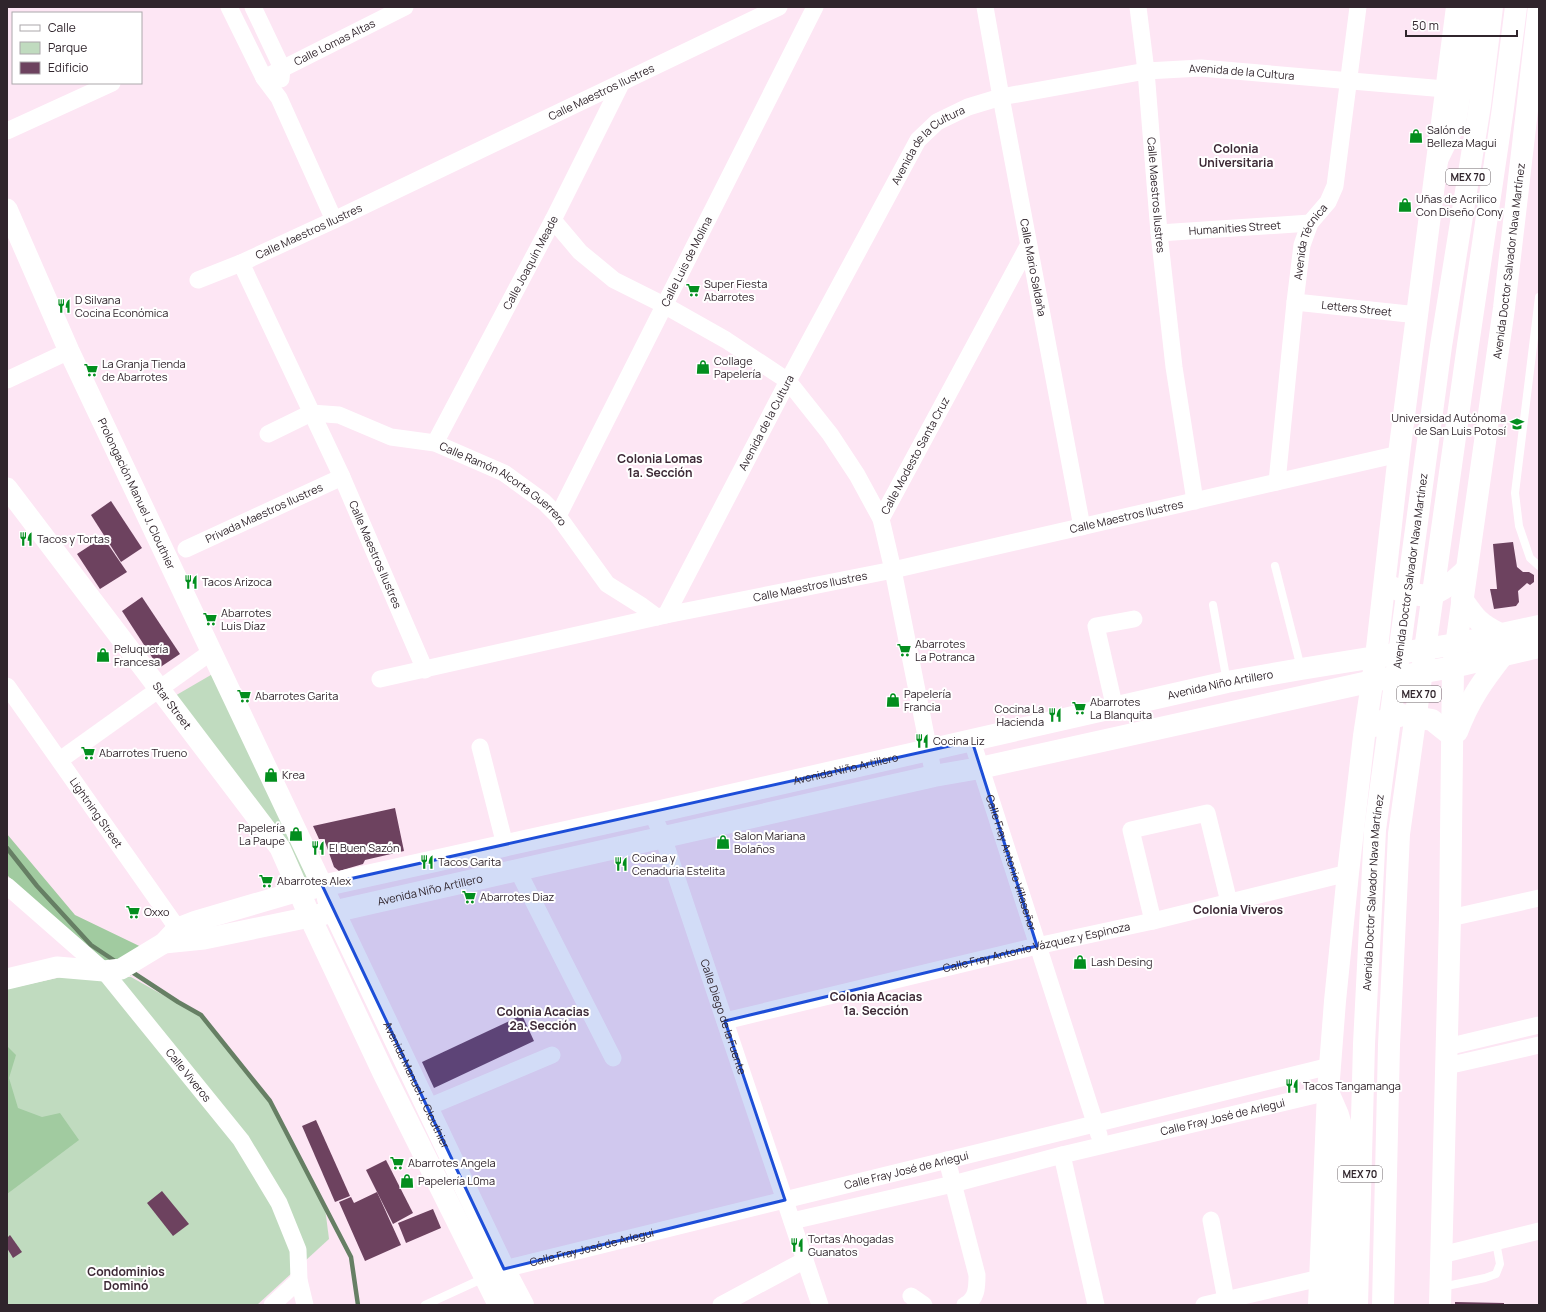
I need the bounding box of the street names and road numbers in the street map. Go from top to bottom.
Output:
street label: Calle Lomas Altas [291,15,378,69]
street label: Calle Maestros Ilustres [545,60,657,123]
street label: Avenida de la Cultura [1188,60,1295,83]
street label: Avenida de la Cultura [887,102,967,187]
street label: Calle Maestros Ilustres [1144,137,1169,254]
street label: Avenida Doctor Salvador Nava Martínez [1489,162,1528,360]
road number: MEX 70 [1446,169,1490,185]
street label: Calle Maestros Ilustres [253,200,365,262]
street label: Avenida Técnica [1290,200,1330,281]
street label: Calle Joaquín Meade [499,212,561,312]
street label: Calle Luis de Molina [657,214,715,309]
street label: Calle Mario Saldaña [1017,217,1050,318]
street label: Humanities Street [1188,217,1281,238]
street label: Letters Street [1321,297,1393,319]
street label: Avenida de la Cultura [735,372,797,473]
street label: Calle Modesto Santa Cruz [877,394,953,517]
street label: Prolongación Manuel J. Clouthier [95,415,179,572]
street label: Calle Ramón Alcorta Guerrero [437,438,571,529]
street label: Avenida Doctor Salvador Nava Martínez [1389,472,1431,669]
street label: Privada Maestros Ilustres [203,479,325,546]
street label: Calle Maestros Ilustres [1068,496,1185,536]
street label: Calle Maestros Ilustres [346,498,406,611]
street label: Calle Maestros Ilustres [752,567,869,605]
street label: Avenida Niño Artillero [1166,666,1275,702]
street label: Star Street [150,678,195,732]
road number: MEX 70 [1397,686,1441,702]
street label: Avenida Niño Artillero [792,749,900,788]
street label: Lightning Street [67,774,126,850]
street label: Calle Fray Antonio Villaseñor [983,793,1041,933]
street label: Avenida Doctor Salvador Nava Martínez [1359,793,1387,991]
street label: Avenida Niño Artillero [376,870,484,909]
street label: Calle Fray Antonio Vázquez y Espinoza [941,918,1131,975]
street label: Calle Diego de la Fuente [697,957,750,1077]
street label: Avenida Manuel J. Clouthier [380,1019,454,1151]
street label: Calle Viveros [163,1045,215,1105]
street label: Calle Fray José de Arlegui [1159,1094,1286,1138]
street label: Calle Fray José de Arlegui [842,1147,970,1192]
road number: MEX 70 [1338,1166,1382,1182]
street label: Calle Fray José de Arlegui [528,1224,655,1269]

